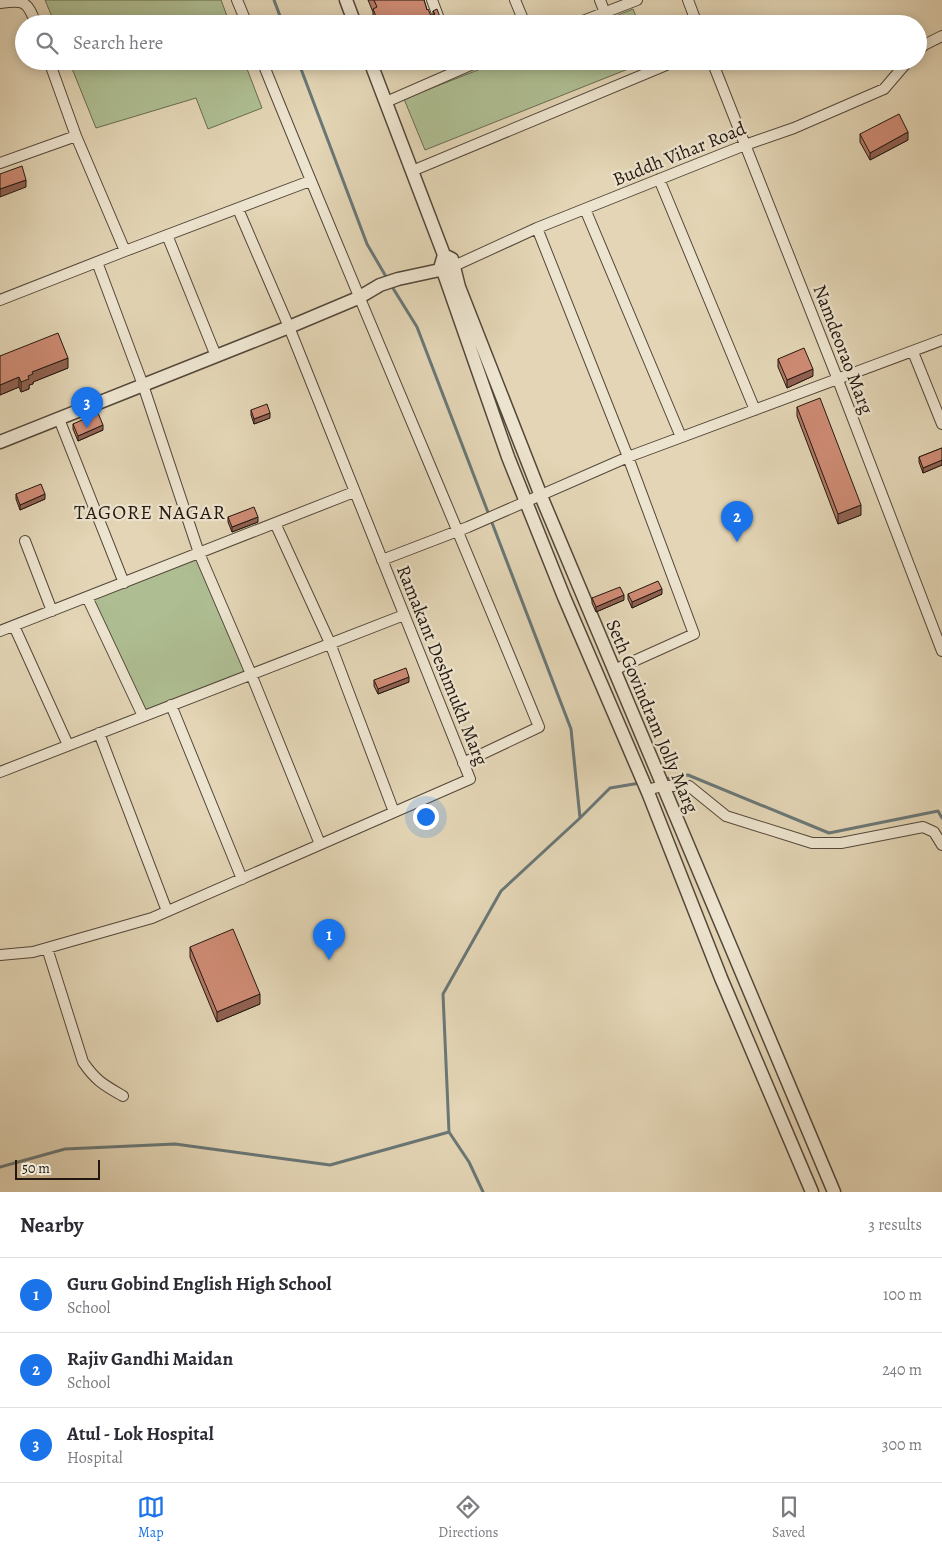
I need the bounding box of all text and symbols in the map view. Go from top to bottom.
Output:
search box [15,15,927,70]
icon: search [33,29,61,57]
text: Search here [73,30,163,56]
street label: Buddh Vihar Road [609,115,751,193]
street label: Namdeorao Marg [806,281,880,418]
pin: 3 [71,387,103,428]
district label: TAGORE NAGAR [74,499,226,526]
pin: 2 [721,501,753,542]
street label: Ramakant Deshmukh Marg [390,561,494,770]
street label: Seth Govindram Jolly Marg [600,616,705,818]
your location [413,804,439,830]
pin: 1 [313,919,345,960]
scale bar [15,1157,100,1180]
text: 50 m [22,1159,50,1178]
text: Nearby [20,1211,83,1239]
text: 3 results [868,1214,922,1236]
text: Guru Gobind English High School [67,1271,332,1297]
text: 1 [33,1284,39,1306]
text: 100 m [883,1284,922,1306]
text: School [67,1297,110,1319]
text: Rajiv Gandhi Maidan [67,1346,233,1372]
text: 2 [32,1359,40,1381]
text: 240 m [882,1359,922,1381]
text: School [67,1372,110,1394]
text: Atul - Lok Hospital [67,1421,214,1447]
text: 3 [33,1434,39,1456]
text: 300 m [882,1434,922,1456]
text: Hospital [67,1447,123,1469]
tab: Map [137,1493,165,1542]
tab: Directions [438,1493,498,1542]
tab: Saved [772,1493,805,1542]

